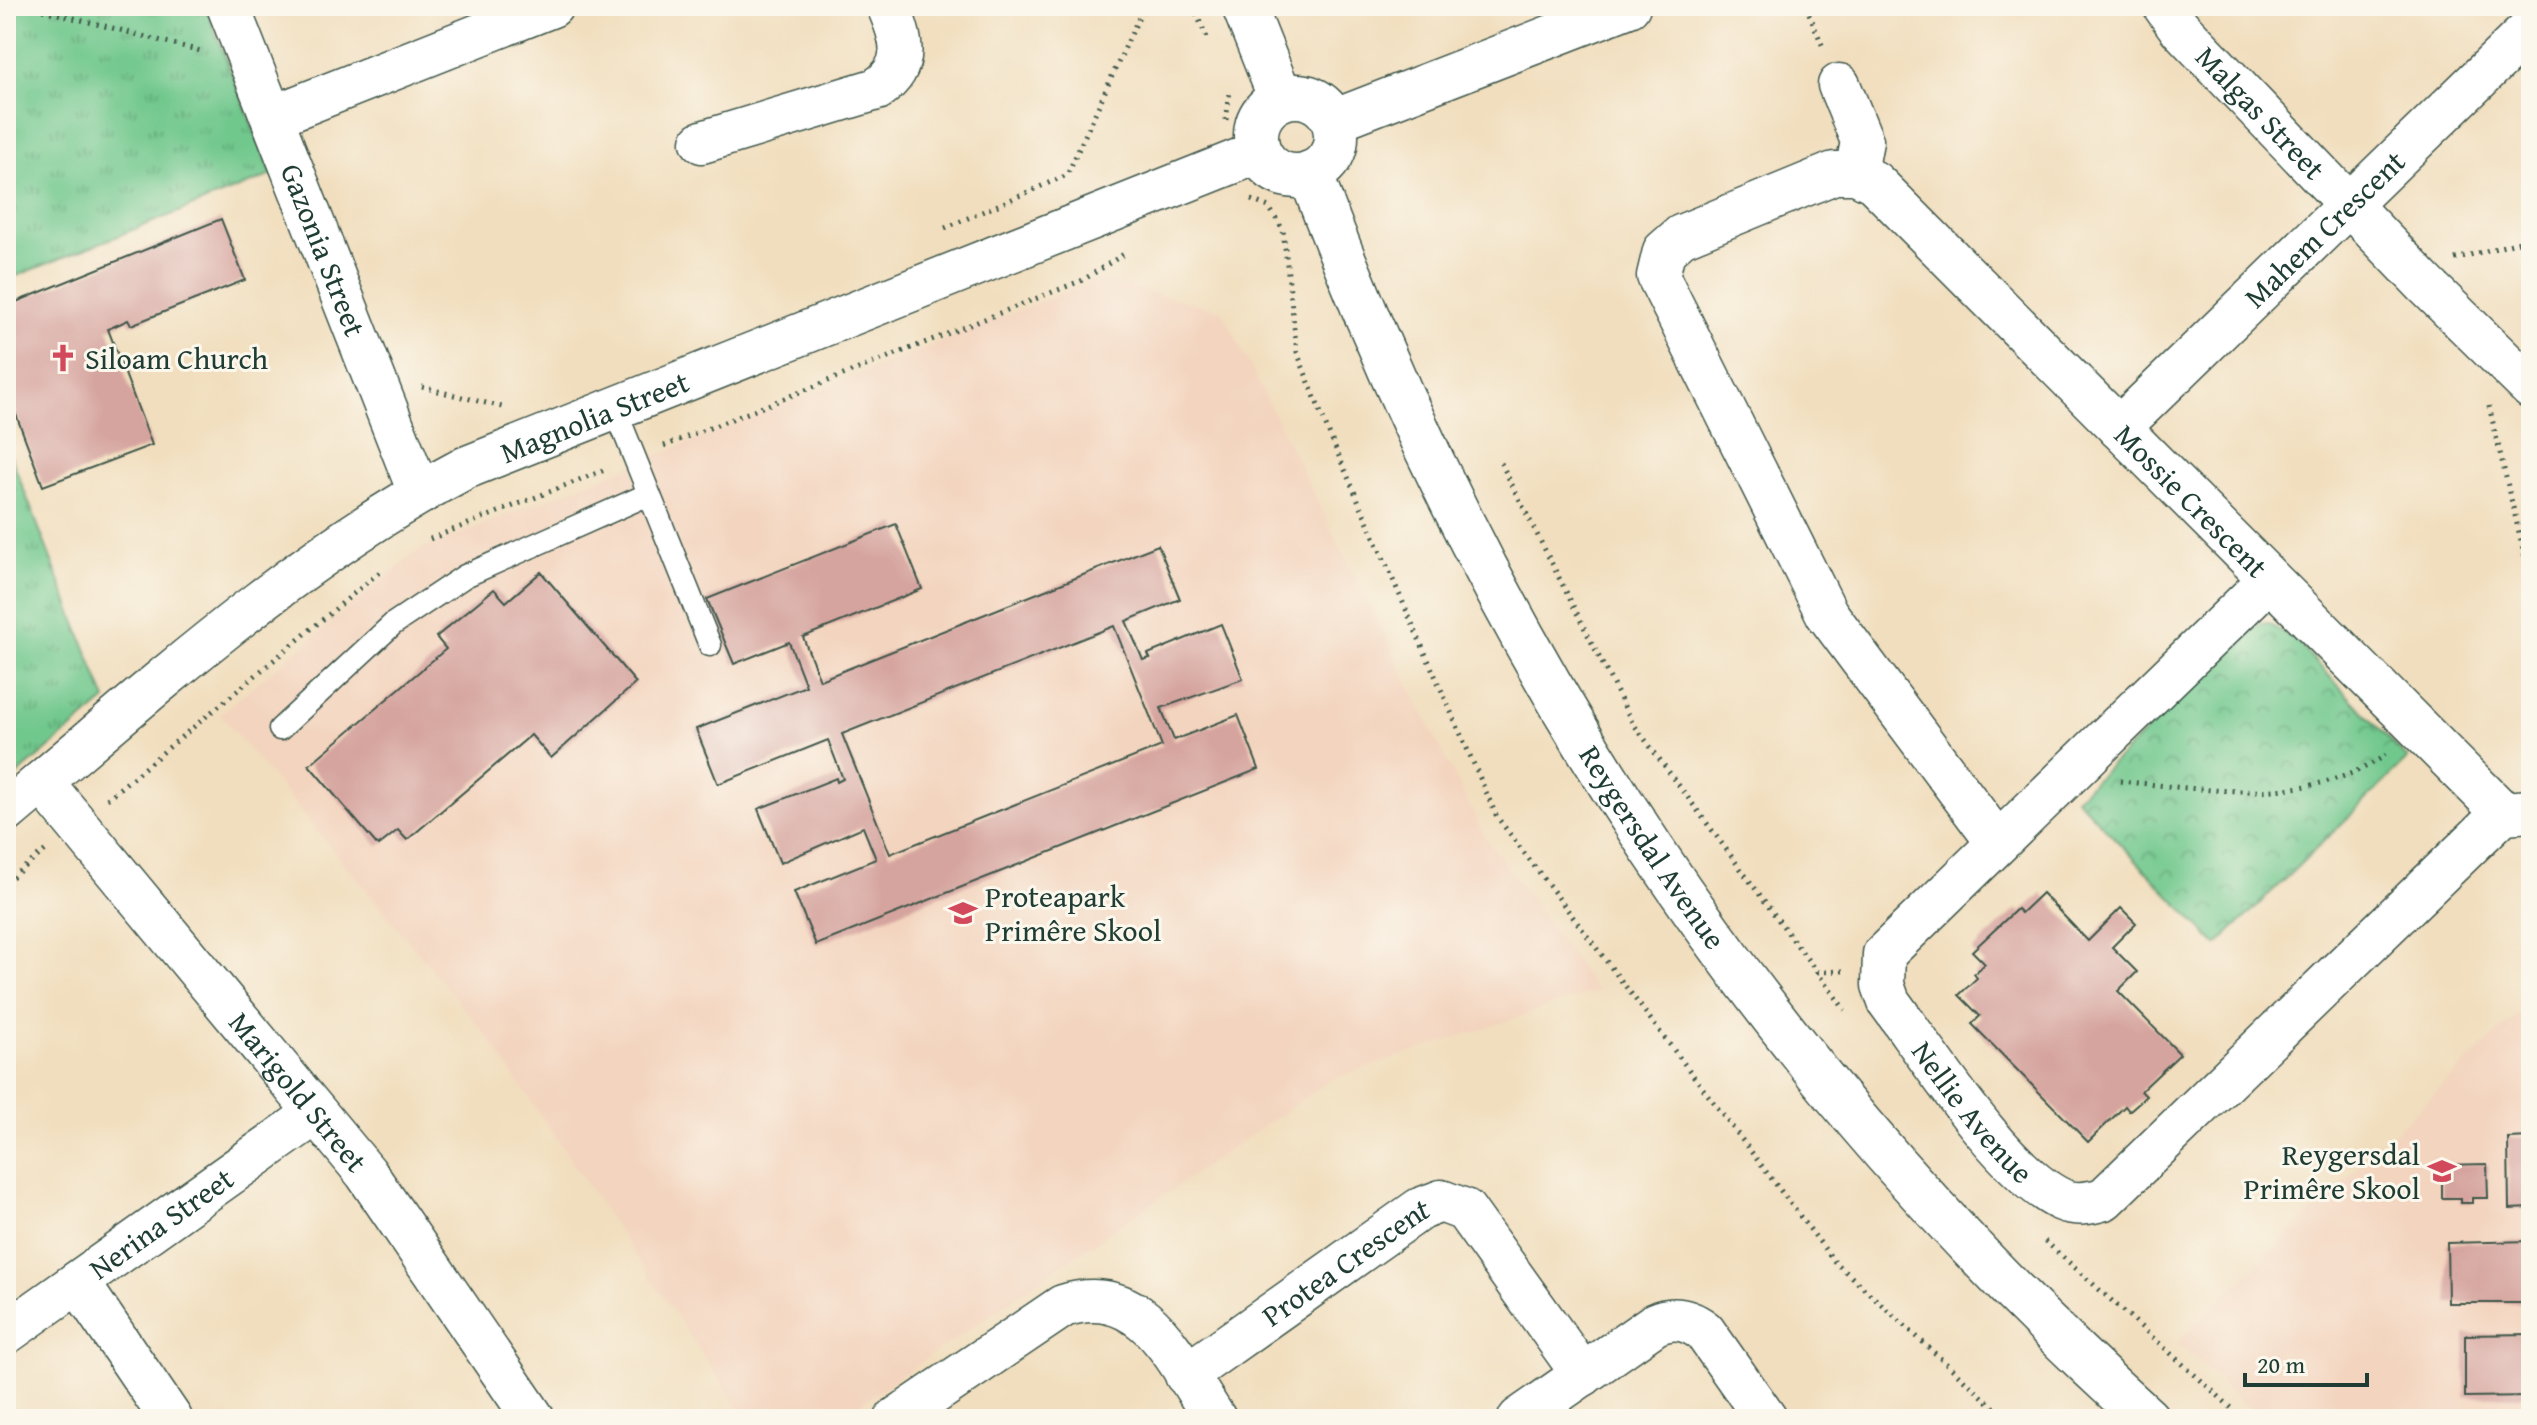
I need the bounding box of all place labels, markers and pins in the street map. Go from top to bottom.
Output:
place label: Siloam Church [85,336,268,380]
church icon: Siloam Church [48,343,78,373]
place label: Proteapark Primêre Skool [985,874,1161,952]
school or university icon: Proteapark Primêre Skool [948,898,978,928]
place label: Reygersdal Primêre Skool [2244,1132,2420,1210]
school or university icon: Reygersdal Primêre Skool [2427,1156,2457,1186]

